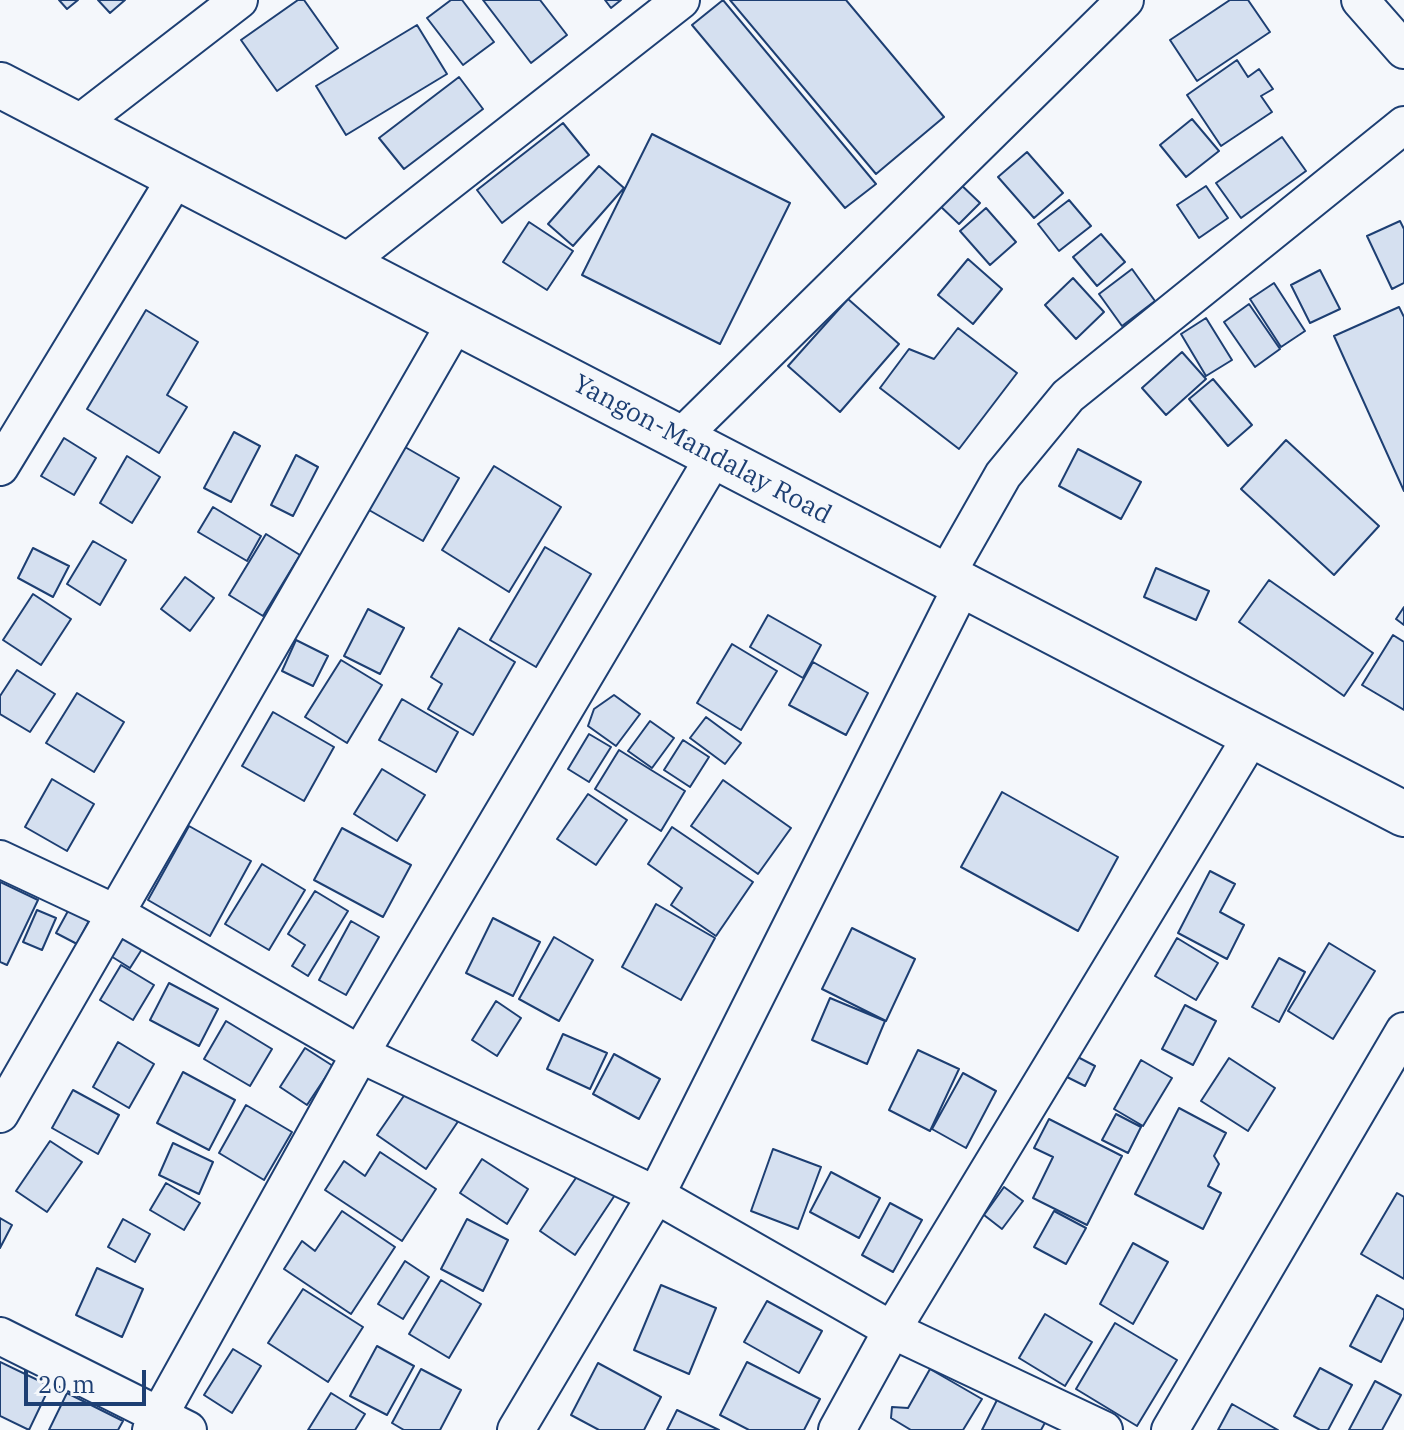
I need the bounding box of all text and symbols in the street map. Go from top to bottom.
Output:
street label: Yangon-Mandalay Road [567,369,837,531]
scale bar [28,1354,150,1404]
text: 20 m [38,1368,95,1400]

